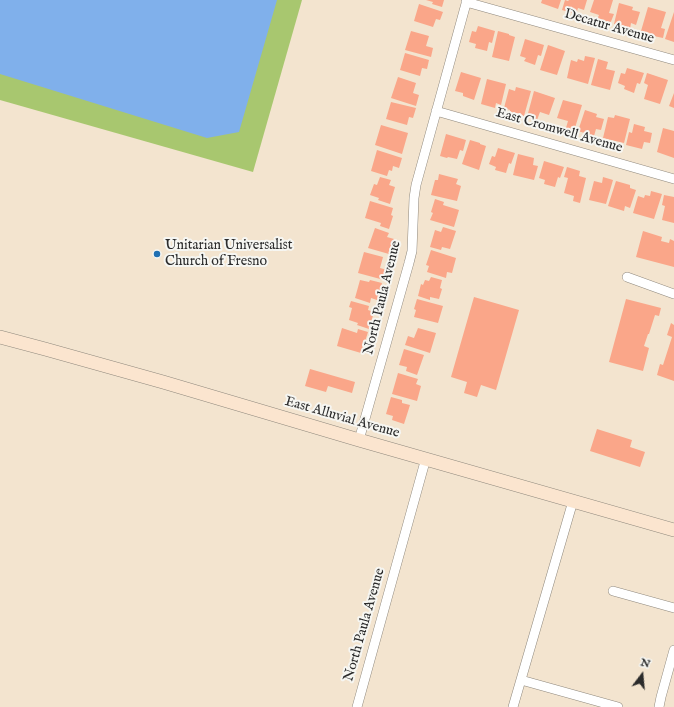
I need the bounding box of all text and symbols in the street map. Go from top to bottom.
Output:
street label: Decatur Avenue [562,6,656,48]
street label: East Cromwell Avenue [494,105,624,157]
place label: Unitarian Universalist Church of Fresno [165,238,293,270]
street label: North Paula Avenue [361,239,405,357]
marker: Unitarian Universalist Church of Fresno [152,249,162,259]
street label: East Alluvial Avenue [283,394,401,442]
street label: North Paula Avenue [341,567,389,683]
north arrow [622,655,662,695]
text: N [639,655,652,672]

